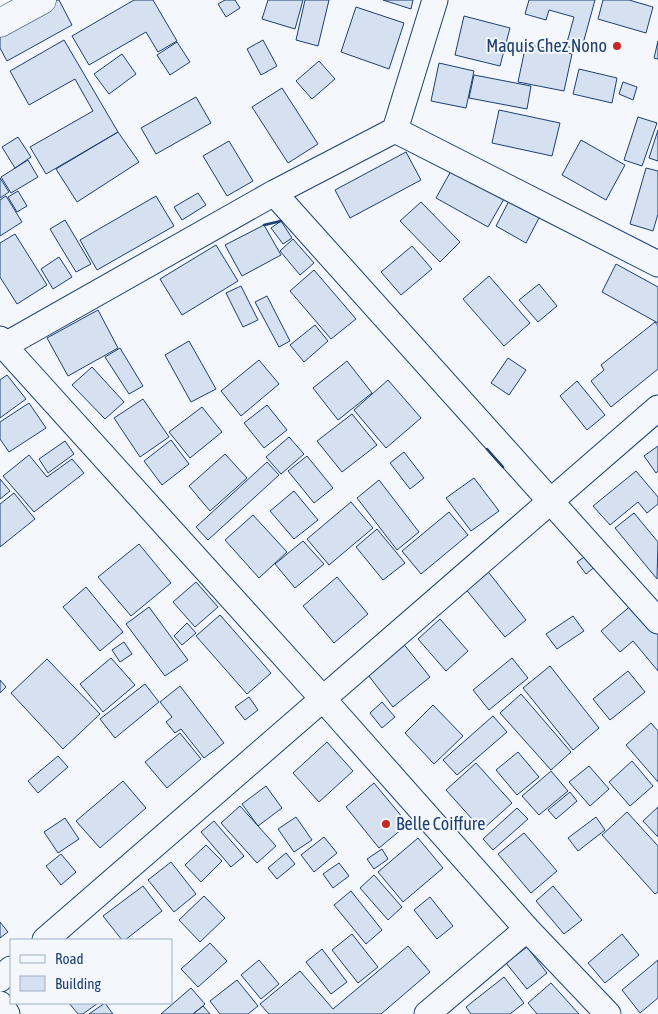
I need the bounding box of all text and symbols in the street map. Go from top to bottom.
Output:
place label: Maquis Chez Nono [486,35,607,56]
marker: Maquis Chez Nono [611,40,623,52]
place label: Belle Coiffure [396,813,485,834]
marker: Belle Coiffure [380,818,392,830]
legend [10,939,172,1004]
text: Road [55,950,84,967]
text: Building [55,975,101,992]

